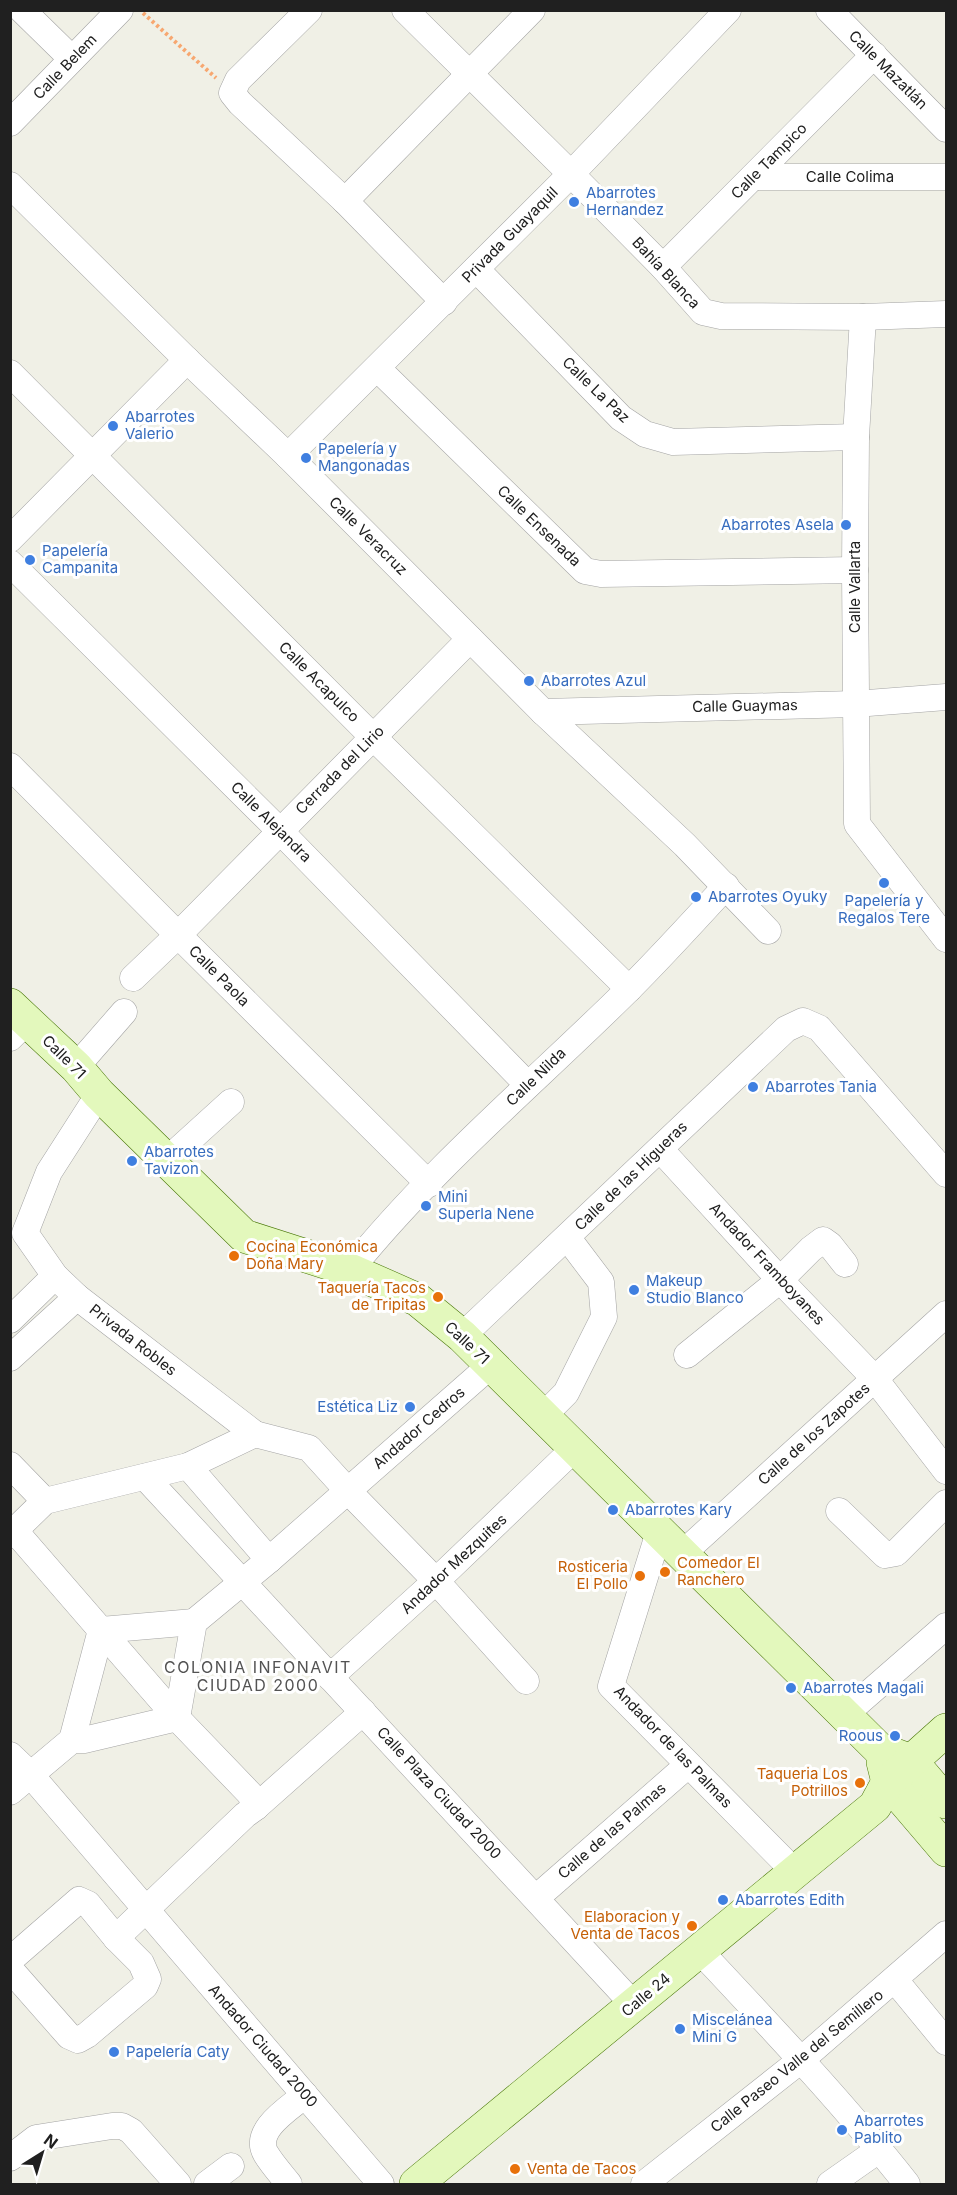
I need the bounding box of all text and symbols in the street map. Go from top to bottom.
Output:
street label: Calle Mazatlán [845,26,932,113]
street label: Calle Belem [29,30,101,103]
street label: Calle Tampico [727,119,811,203]
street label: Calle Colima [806,167,894,186]
street label: Privada Guayaquil [458,183,562,287]
place label: Abarrotes Hernandez [586,183,664,219]
marker: Abarrotes Hernandez [567,195,581,209]
street label: Bahía Blanca [628,233,704,313]
street label: Calle La Paz [558,353,634,427]
place label: Abarrotes Valerio [125,407,195,443]
marker: Abarrotes Valerio [106,419,120,433]
place label: Papelería y Mangonadas [318,439,410,475]
marker: Papelería y Mangonadas [299,451,313,465]
street label: Calle Ensenada [494,481,585,570]
street label: Calle Veracruz [325,492,412,579]
place label: Abarrotes Asela [721,515,834,534]
marker: Abarrotes Asela [839,518,853,532]
place label: Papelería Campanita [42,541,118,577]
street label: Calle Vallarta [845,541,864,633]
marker: Papelería Campanita [23,553,37,567]
street label: Calle Acapulco [275,637,364,726]
place label: Abarrotes Azul [541,671,646,690]
marker: Abarrotes Azul [522,674,536,688]
street label: Calle Guaymas [692,695,798,716]
street label: Cerrada del Lirio [291,721,388,818]
street label: Calle Alejandra [227,777,316,866]
marker: Papelería y Regalos Tere [877,876,891,890]
place label: Abarrotes Oyuky [708,887,828,906]
marker: Abarrotes Oyuky [689,890,703,904]
place label: Papelería y Regalos Tere [838,891,930,927]
street label: Calle Paola [185,941,254,1010]
street label: Calle 71 [38,1031,90,1083]
street label: Calle Nilda [502,1043,570,1110]
place label: Abarrotes Tania [765,1077,877,1096]
marker: Abarrotes Tania [746,1080,760,1094]
street label: Calle de las Higueras [570,1117,691,1234]
place label: Abarrotes Tavizon [144,1142,214,1178]
marker: Abarrotes Tavizon [125,1154,139,1168]
place label: Mini Superla Nene [438,1187,534,1223]
street label: Andador Framboyanes [706,1198,829,1329]
marker: Mini Superla Nene [419,1199,433,1213]
place label: Cocina Económica Doña Mary [246,1237,378,1273]
marker: Cocina Económica Doña Mary [227,1249,241,1263]
place label: Makeup Studio Blanco [646,1271,744,1307]
place label: Taquería Tacos de Tripitas [318,1278,426,1314]
marker: Makeup Studio Blanco [627,1283,641,1297]
marker: Taquería Tacos de Tripitas [431,1290,445,1304]
street label: Privada Robles [86,1300,181,1380]
street label: Calle 71 [441,1317,494,1368]
street label: Calle de los Zapotes [754,1378,874,1489]
street label: Andador Cedros [369,1382,469,1473]
place label: Estética Liz [317,1397,398,1416]
marker: Estética Liz [403,1400,417,1414]
place label: Abarrotes Kary [625,1500,732,1519]
marker: Abarrotes Kary [606,1503,620,1517]
street label: Andador Mezquites [397,1510,511,1618]
place label: Comedor El Ranchero [677,1553,760,1589]
place label: Rosticeria El Pollo [558,1557,628,1593]
marker: Comedor El Ranchero [658,1565,672,1579]
marker: Rosticeria El Pollo [633,1569,647,1583]
district label: COLONIA INFONAVIT CIUDAD 2000 [164,1657,352,1695]
place label: Abarrotes Magali [803,1678,924,1697]
marker: Abarrotes Magali [784,1681,798,1695]
street label: Andador de las Palmas [610,1682,737,1812]
street label: Calle Plaza Ciudad 2000 [373,1722,506,1863]
place label: Roous [839,1726,883,1745]
marker: Roous [888,1729,902,1743]
place label: Taqueria Los Potrillos [757,1764,848,1800]
marker: Taqueria Los Potrillos [853,1776,867,1790]
street label: Calle de las Palmas [554,1778,670,1883]
place label: Abarrotes Edith [735,1890,845,1909]
marker: Abarrotes Edith [716,1893,730,1907]
place label: Elaboracion y Venta de Tacos [571,1907,681,1943]
marker: Elaboracion y Venta de Tacos [685,1919,699,1933]
street label: Calle 24 [617,1969,674,2021]
street label: Andador Ciudad 2000 [205,1980,322,2111]
street label: Calle Paseo Valle del Semillero [706,1985,887,2136]
place label: Miscelánea Mini G [692,2010,773,2046]
marker: Miscelánea Mini G [673,2022,687,2036]
place label: Papelería Caty [126,2042,230,2061]
marker: Papelería Caty [107,2045,121,2059]
place label: Abarrotes Pablito [854,2111,924,2147]
north arrow [12,2123,72,2183]
marker: Abarrotes Pablito [835,2123,849,2137]
text: N [40,2129,62,2153]
place label: Venta de Tacos [527,2159,637,2178]
marker: Venta de Tacos [508,2162,522,2176]

